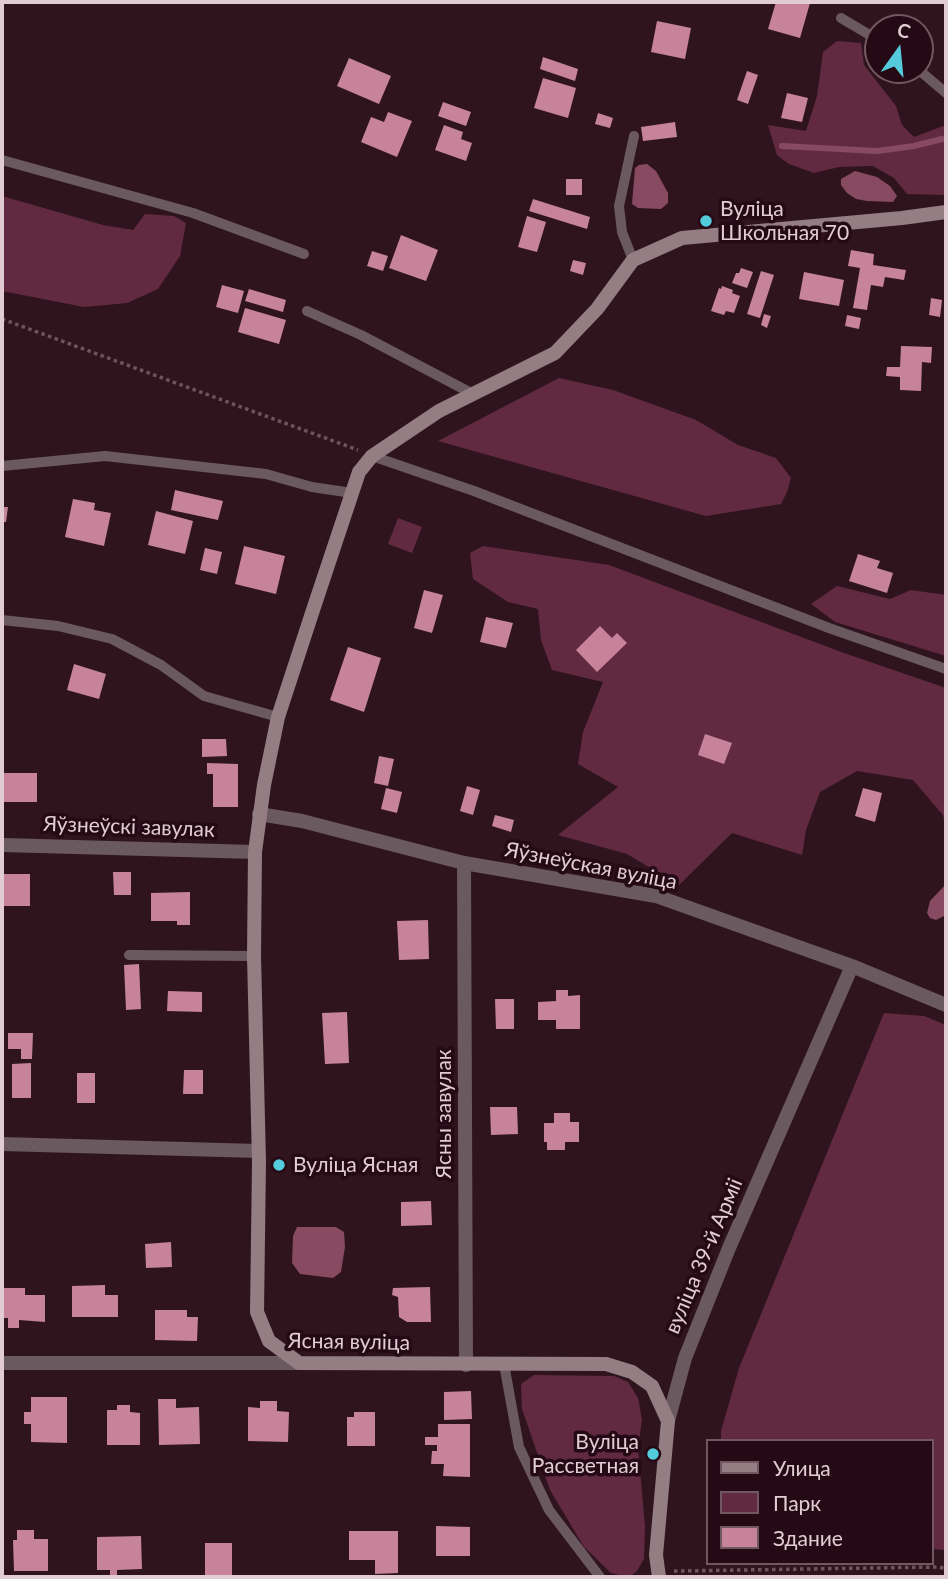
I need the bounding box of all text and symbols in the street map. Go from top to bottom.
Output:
north arrow [864,14,934,84]
text: С [895,17,913,43]
place label: Вуліца Школьная 70 [720,196,849,246]
marker: Вуліца Школьная 70 [698,213,714,229]
street label: Яўзнеўскі завулак [43,811,215,843]
street label: Яўзнеўская вуліца [503,837,679,895]
street label: Ясны завулак [431,1049,457,1179]
place label: Вуліца Ясная [293,1152,418,1178]
marker: Вуліца Ясная [271,1157,287,1173]
street label: вуліца 39-й Арміі [660,1175,748,1337]
street label: Ясная вуліца [288,1328,410,1356]
place label: Вуліца Рассветная [532,1429,639,1479]
legend [706,1439,934,1565]
marker: Вуліца Рассветная [645,1446,661,1462]
text: Улица [773,1455,831,1480]
text: Парк [773,1490,821,1515]
text: Здание [773,1525,843,1550]

